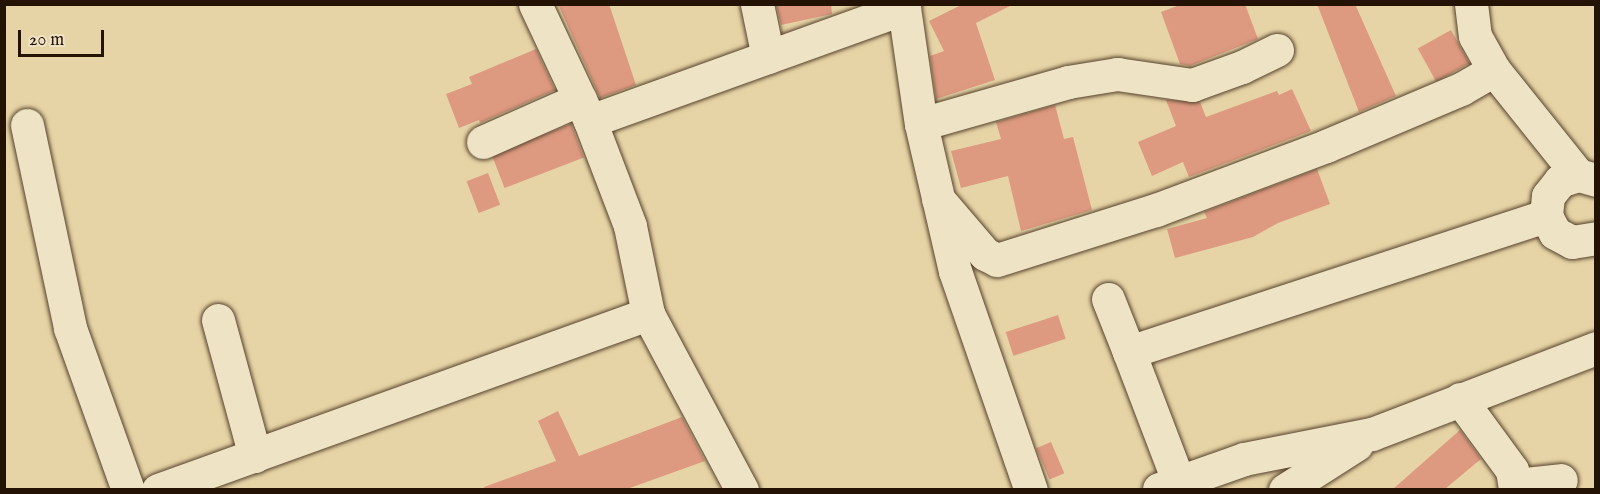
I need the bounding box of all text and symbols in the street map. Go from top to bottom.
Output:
scale bar [21,18,106,56]
text: 20 m [29,29,64,52]

